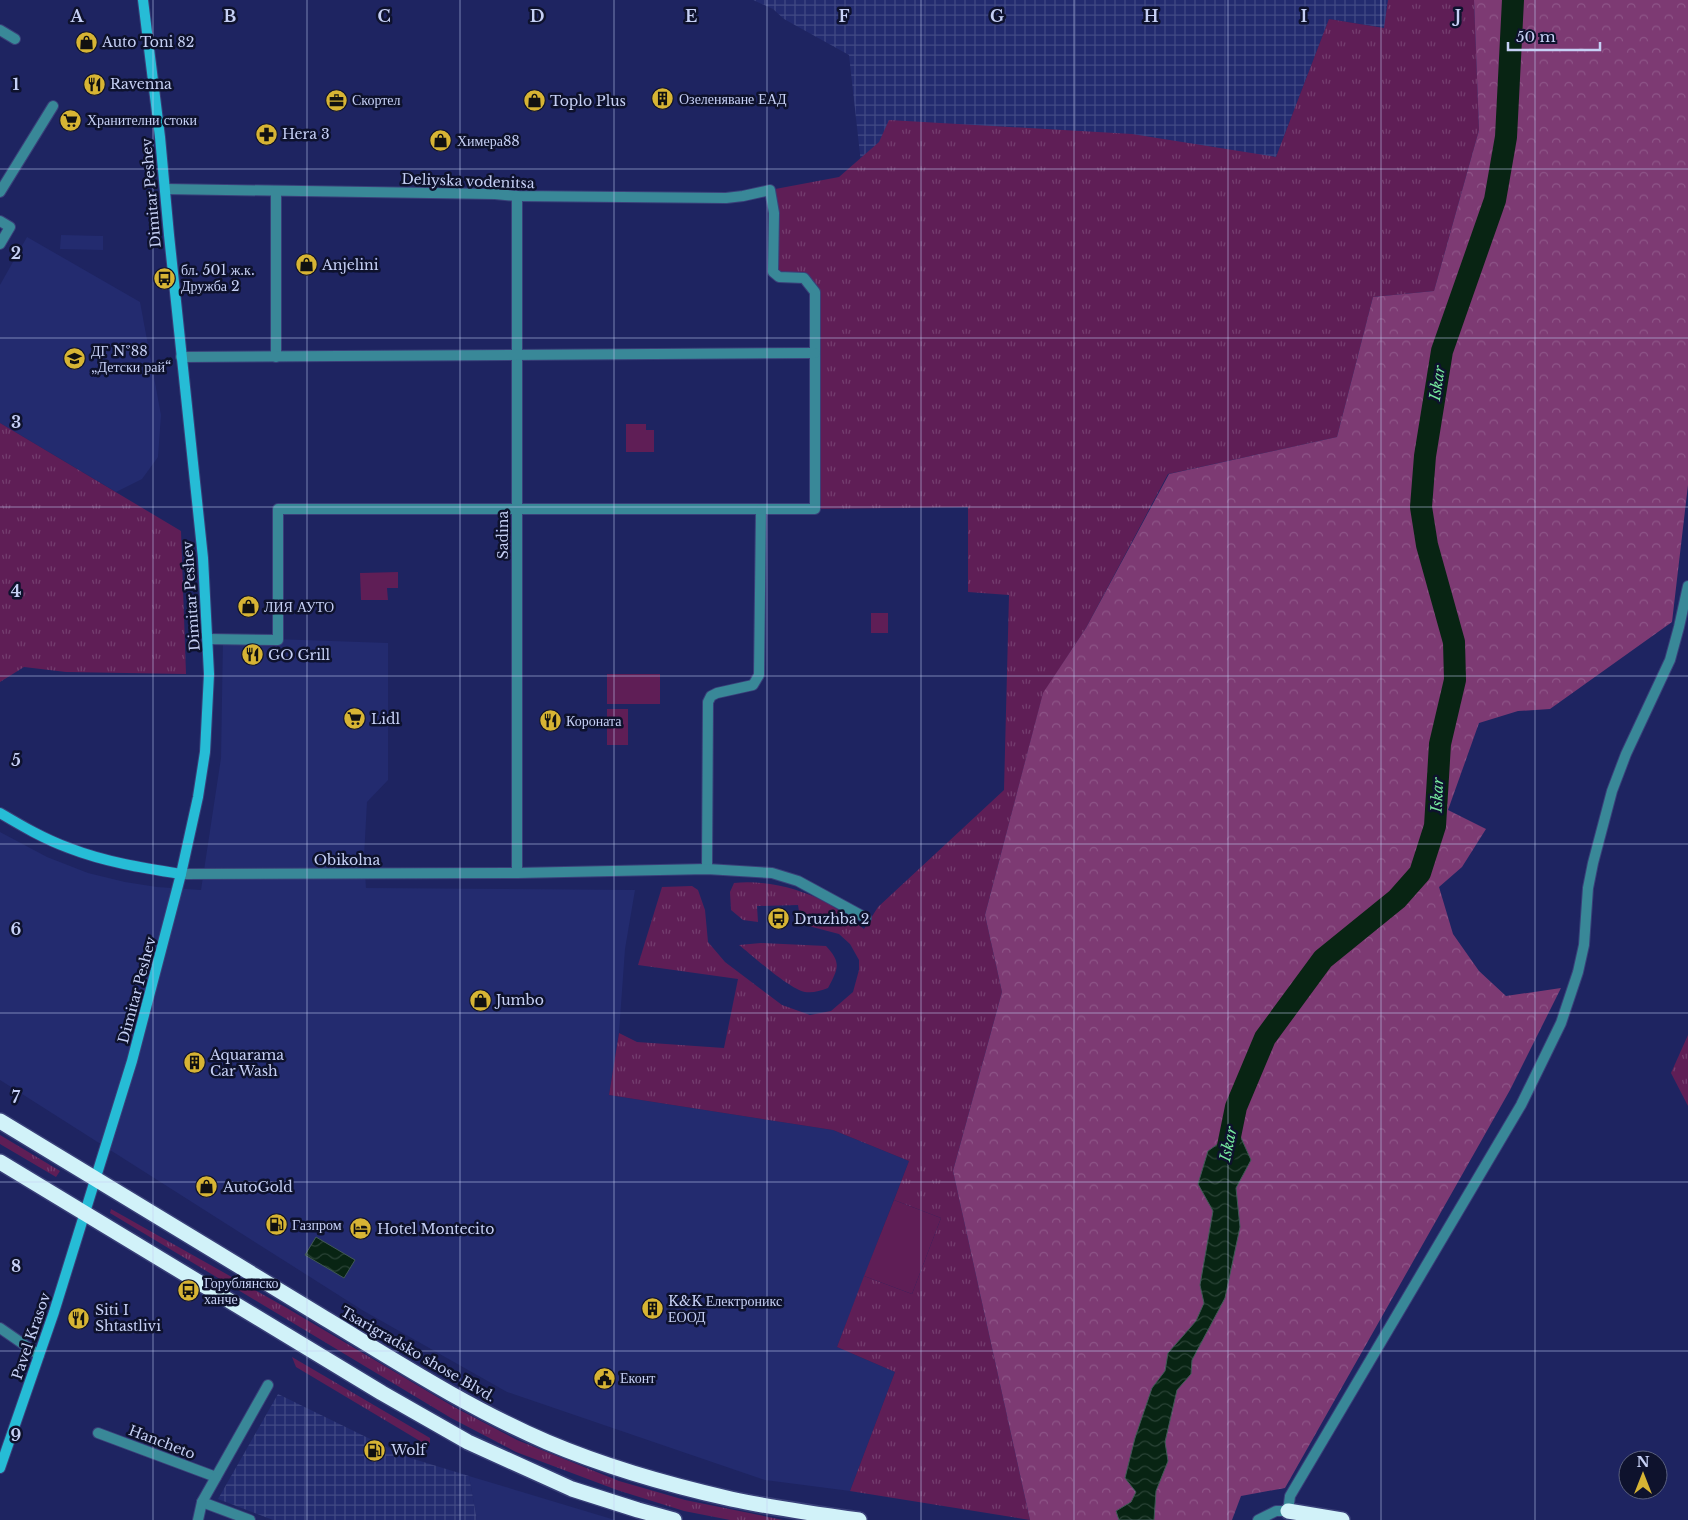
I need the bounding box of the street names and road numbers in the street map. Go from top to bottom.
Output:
street label: Dimitar Peshev [137,137,165,249]
street label: Deliyska vodenitsa [401,170,535,192]
street label: Sadina [494,511,512,559]
street label: Dimitar Peshev [178,540,204,651]
street label: Obikolna [314,851,380,869]
street label: Dimitar Peshev [114,934,160,1045]
street label: Pavel Krasov [8,1290,54,1382]
street label: Tsarigradsko shose Blvd. [337,1302,499,1406]
street label: Hancheto [126,1421,198,1463]

